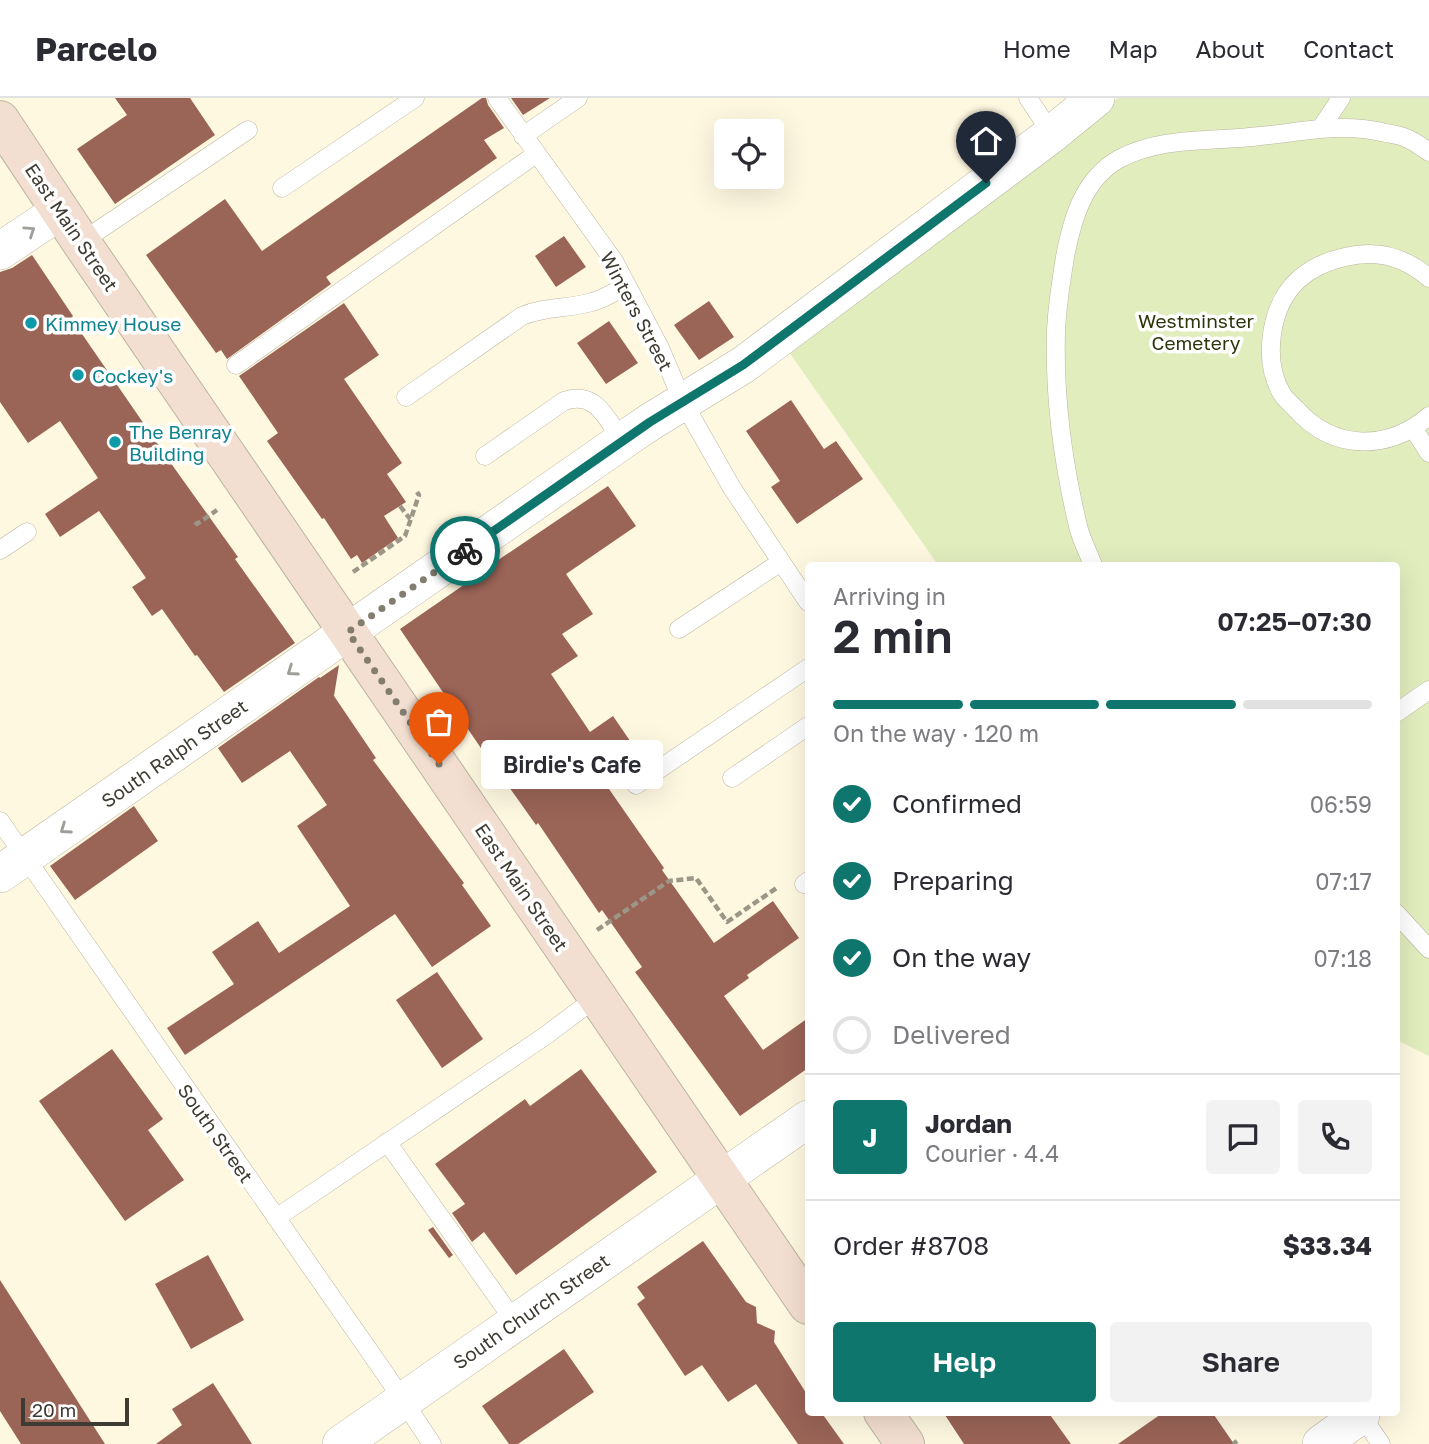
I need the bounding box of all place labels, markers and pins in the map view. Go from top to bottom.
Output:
pin [956,111,1016,183]
place label: Kimmey House [45,312,181,335]
marker: Kimmey House [23,315,39,331]
place label: Cockey's [92,364,173,387]
marker: Cockey's [70,367,86,383]
place label: The Benray Building [129,420,232,465]
marker: The Benray Building [107,434,123,450]
pin [409,692,469,764]
callout: Birdie's Cafe [481,740,663,788]

